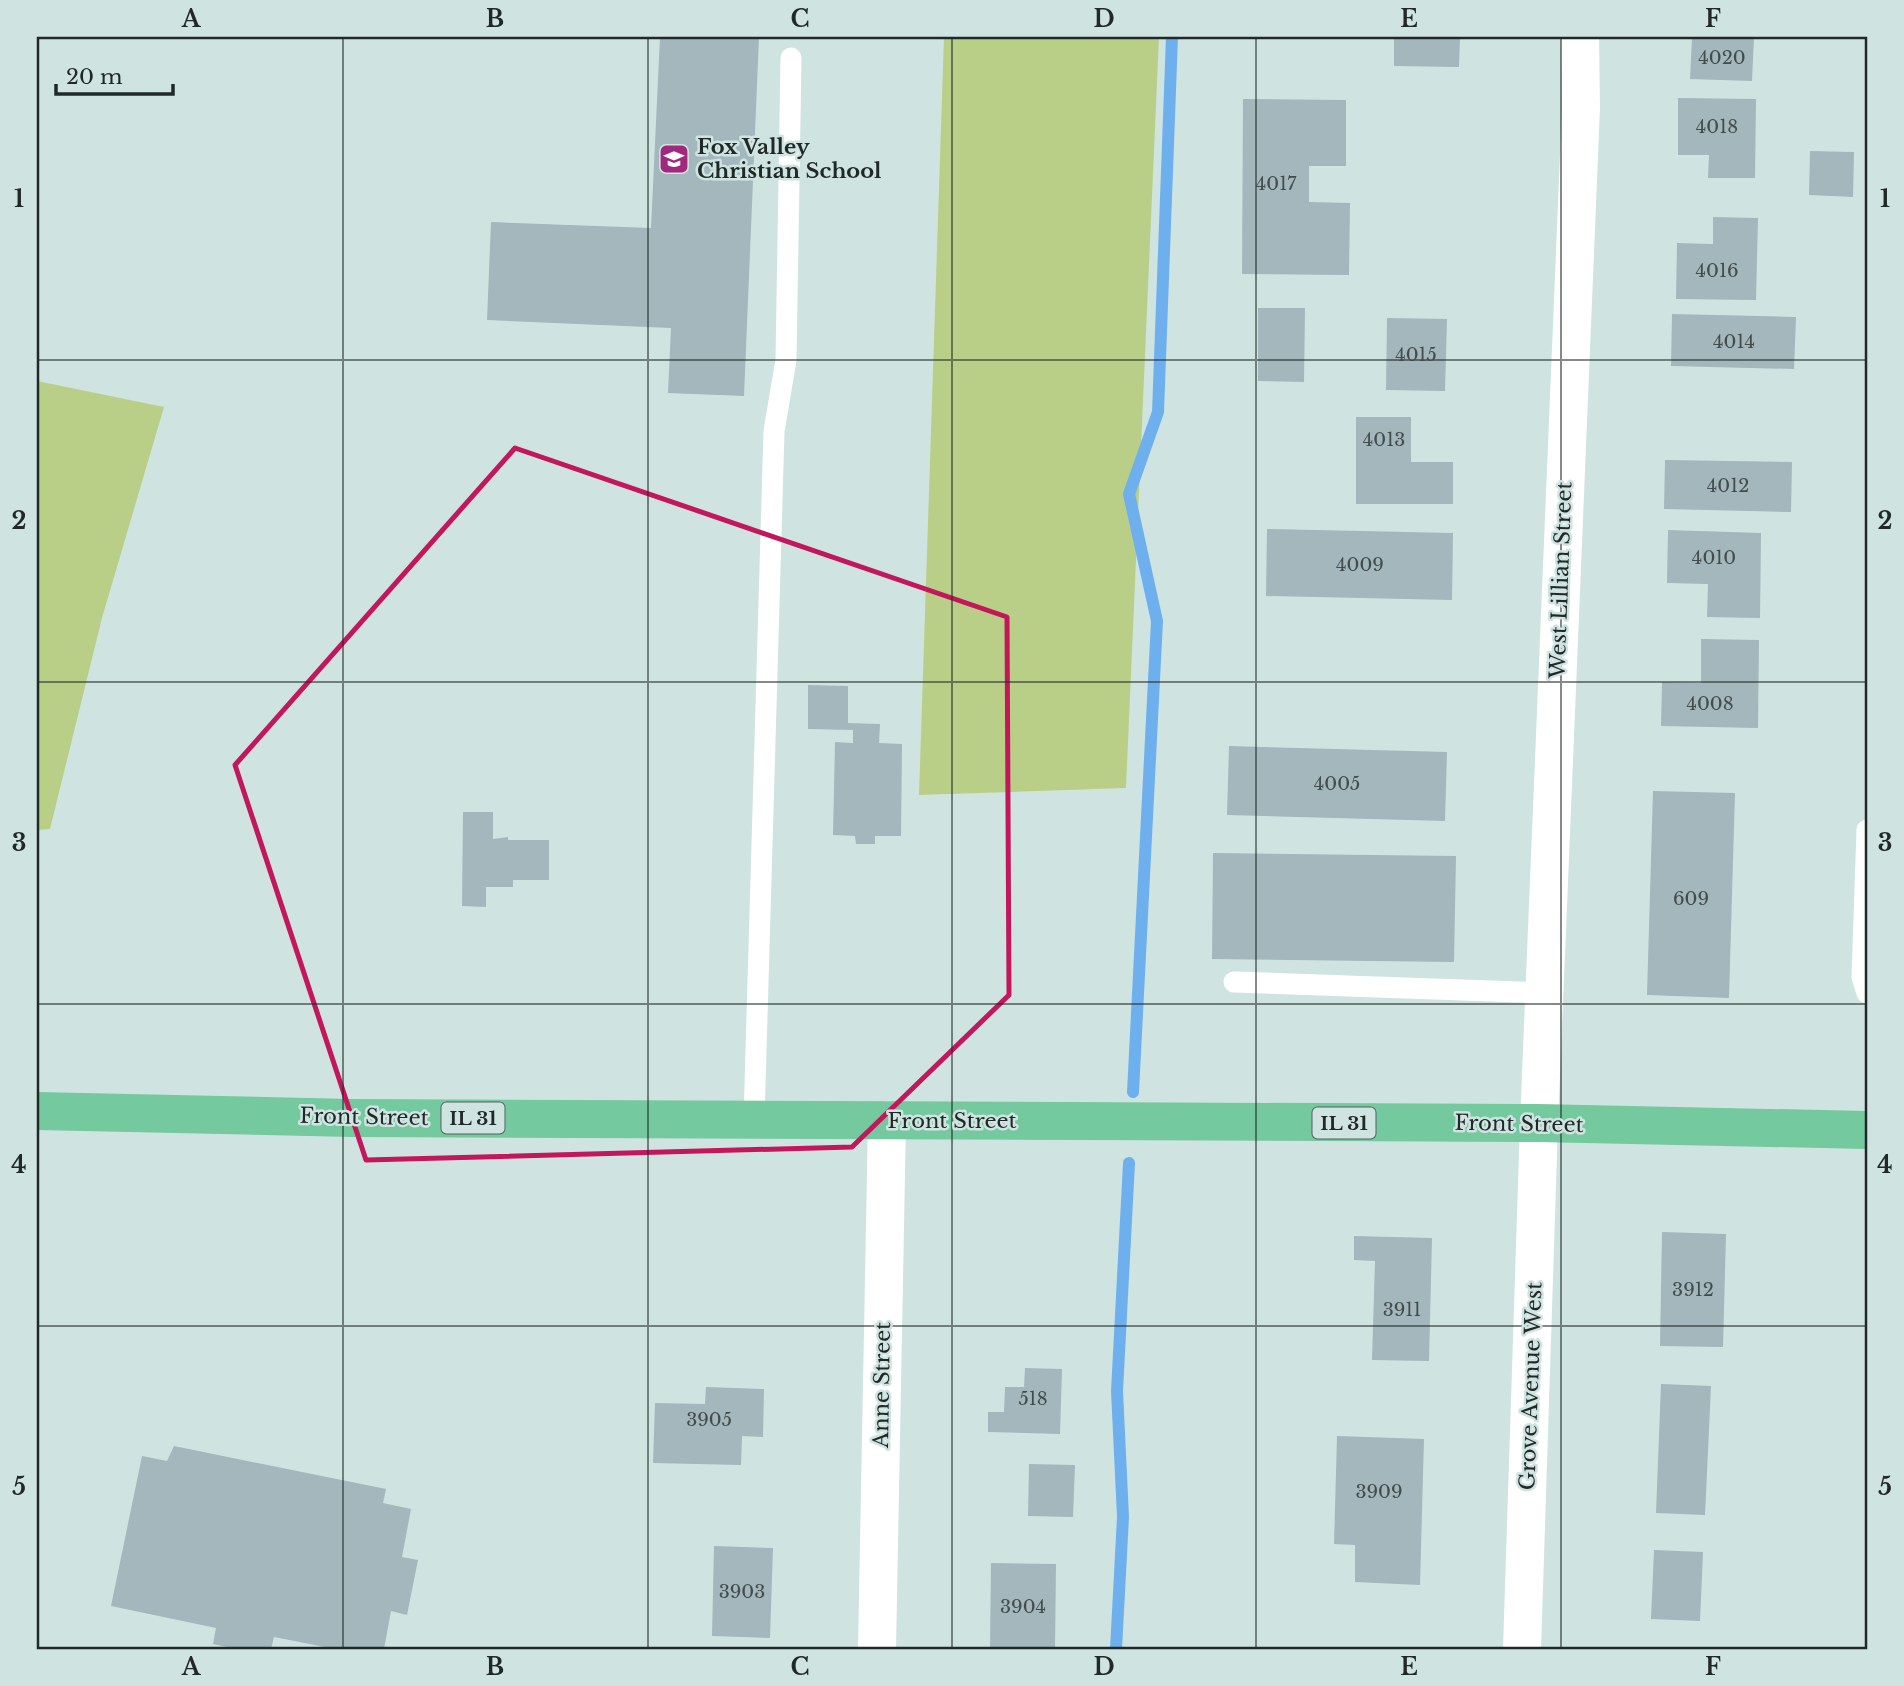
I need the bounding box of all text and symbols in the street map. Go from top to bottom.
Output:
text: A [181,5,202,33]
text: B [486,5,504,33]
text: C [791,5,809,33]
text: D [1093,5,1115,33]
text: E [1400,5,1418,33]
text: F [1705,5,1721,33]
house number: 4020 [1698,47,1746,69]
scale bar [56,52,173,96]
text: 20 m [66,64,123,90]
house number: 4018 [1696,116,1738,138]
place label: Fox Valley Christian School [697,134,882,184]
school or university icon: Fox Valley Christian School [657,142,691,176]
house number: 4017 [1256,173,1297,195]
text: 1 [14,185,24,213]
text: 1 [1880,185,1890,213]
house number: 4016 [1696,260,1738,282]
house number: 4014 [1713,331,1755,353]
house number: 4015 [1395,344,1437,366]
house number: 4013 [1363,429,1405,451]
house number: 4012 [1707,475,1749,497]
street label: West Lillian Street [1545,481,1577,680]
text: 2 [12,507,26,535]
text: 2 [1878,507,1892,535]
house number: 4010 [1692,547,1736,569]
house number: 4009 [1336,554,1384,576]
house number: 4008 [1686,693,1734,715]
house number: 4005 [1314,773,1360,795]
text: 3 [12,829,26,857]
text: 3 [1878,829,1892,857]
house number: 609 [1673,888,1709,910]
road number: IL 31 [442,1102,504,1134]
street label: Front Street [299,1103,429,1131]
road number: IL 31 [1312,1107,1376,1138]
street label: Front Street [887,1108,1017,1134]
street label: Front Street [1454,1110,1584,1138]
text: 4 [11,1151,27,1179]
text: 4 [1877,1151,1893,1179]
house number: 3912 [1672,1279,1714,1301]
street label: Grove Avenue West [1514,1281,1548,1491]
house number: 3911 [1383,1299,1421,1321]
street label: Anne Street [868,1322,896,1449]
house number: 518 [1018,1388,1048,1410]
house number: 3905 [686,1409,732,1431]
text: 5 [12,1473,26,1501]
text: 5 [1878,1473,1892,1501]
house number: 3909 [1355,1481,1403,1503]
house number: 3903 [719,1581,765,1603]
house number: 3904 [1000,1596,1046,1618]
text: A [181,1653,202,1681]
text: B [486,1653,504,1681]
text: C [791,1653,809,1681]
text: D [1093,1653,1115,1681]
text: E [1400,1653,1418,1681]
text: F [1705,1653,1721,1681]

